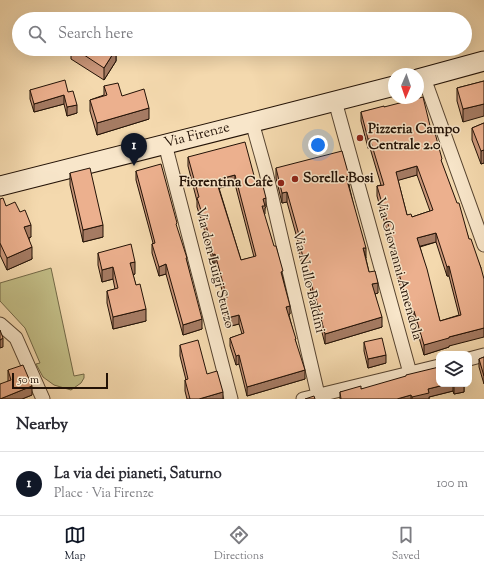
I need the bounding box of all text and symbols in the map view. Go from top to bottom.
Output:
search box [12,12,472,56]
icon: search [26,23,48,45]
text: Search here [58,24,133,45]
north arrow [388,68,424,104]
street label: Via Firenze [162,118,232,154]
place label: Pizzeria Campo Centrale 2.0 [368,120,460,156]
pin: 1 [121,133,147,166]
marker: Pizzeria Campo Centrale 2.0 [355,133,365,143]
your location [308,135,328,155]
place label: Sorelle Bosi [303,169,374,189]
place label: Fiorentina Cafè [179,173,273,193]
marker: Sorelle Bosi [290,174,300,184]
marker: Fiorentina Cafè [276,178,286,188]
street label: Via Giovanni Amendola [369,195,427,343]
street label: Via don Luigi Sturzo [189,205,239,331]
street label: Via Nullo Baldini [286,229,330,335]
map controls [436,351,472,387]
button: layers [436,351,472,387]
scale bar [12,371,108,390]
text: 50 m [18,372,39,388]
text: Nearby [16,413,68,437]
text: La via dei pianeti, Saturno [54,464,222,485]
text: 1 [27,475,31,493]
text: 100 m [436,475,468,493]
text: Place · Via Firenze [54,485,154,503]
tab: Map [64,524,86,564]
tab: Directions [214,524,264,564]
tab: Saved [392,524,420,564]

